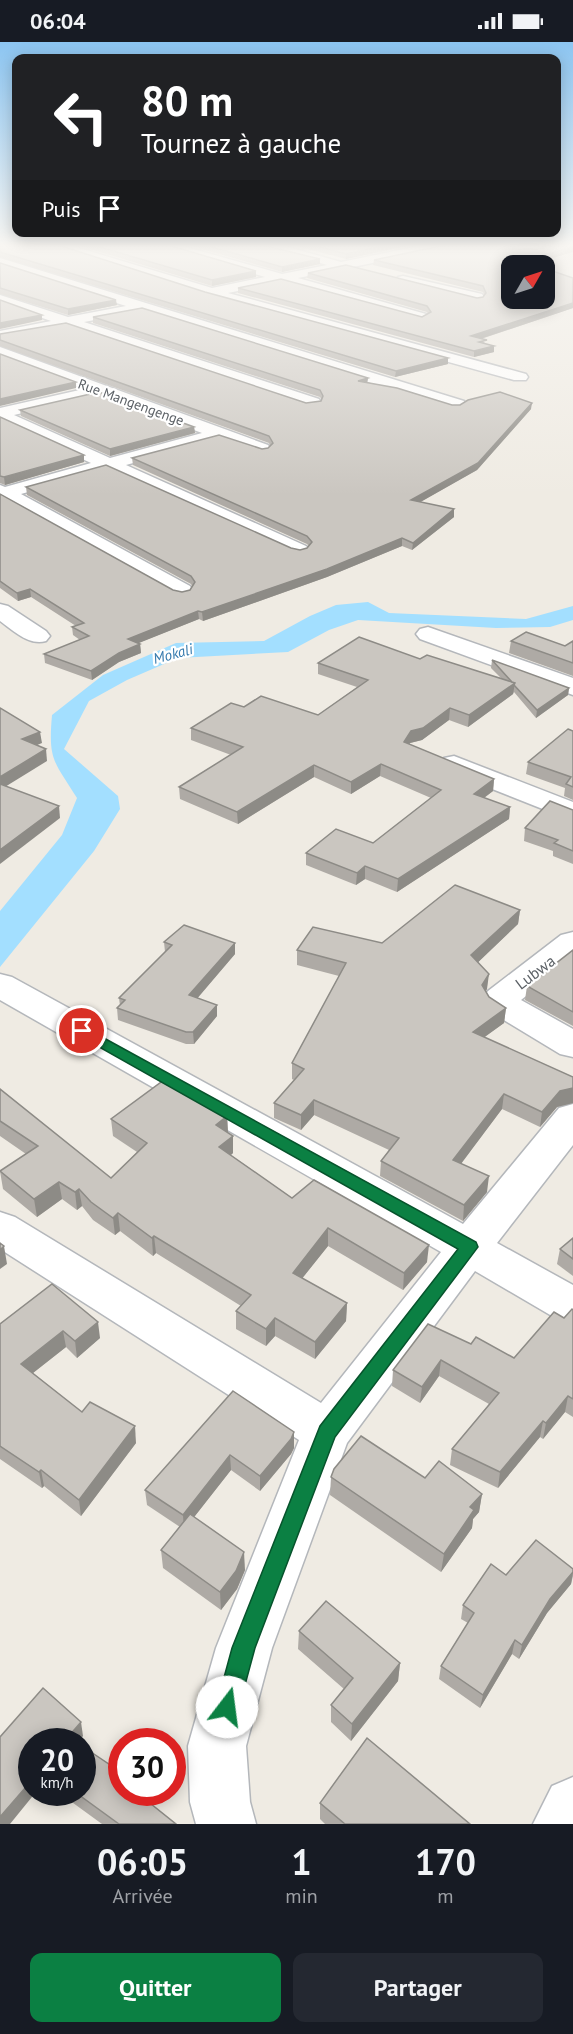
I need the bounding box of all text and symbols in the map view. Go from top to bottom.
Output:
text: 06:04 [30,7,86,35]
text: 80 m [141,73,233,128]
icon: left [42,78,120,156]
text: Tournez à gauche [141,126,341,160]
icon: arrive [93,192,126,225]
text: Puis [42,195,81,223]
north arrow [501,255,555,309]
map controls [501,255,555,309]
street label: Rue Mangengenge [76,374,186,430]
water label: Mokali [151,639,196,668]
street label: Lubwa [511,951,559,993]
pin [56,1005,107,1056]
icon: arrive [65,1014,98,1047]
position arrow [195,1675,259,1739]
speed limit sign: 30 [108,1728,186,1806]
text: 20 [40,1740,74,1779]
text: km/h [41,1773,73,1792]
text: 06:05 [97,1838,188,1885]
text: 1 [291,1838,312,1885]
text: 170 [415,1838,476,1885]
text: Arrivée [113,1883,173,1909]
text: min [285,1883,318,1909]
text: m [437,1883,454,1909]
button: Quitter [30,1953,281,2022]
button: Partager [293,1953,543,2022]

